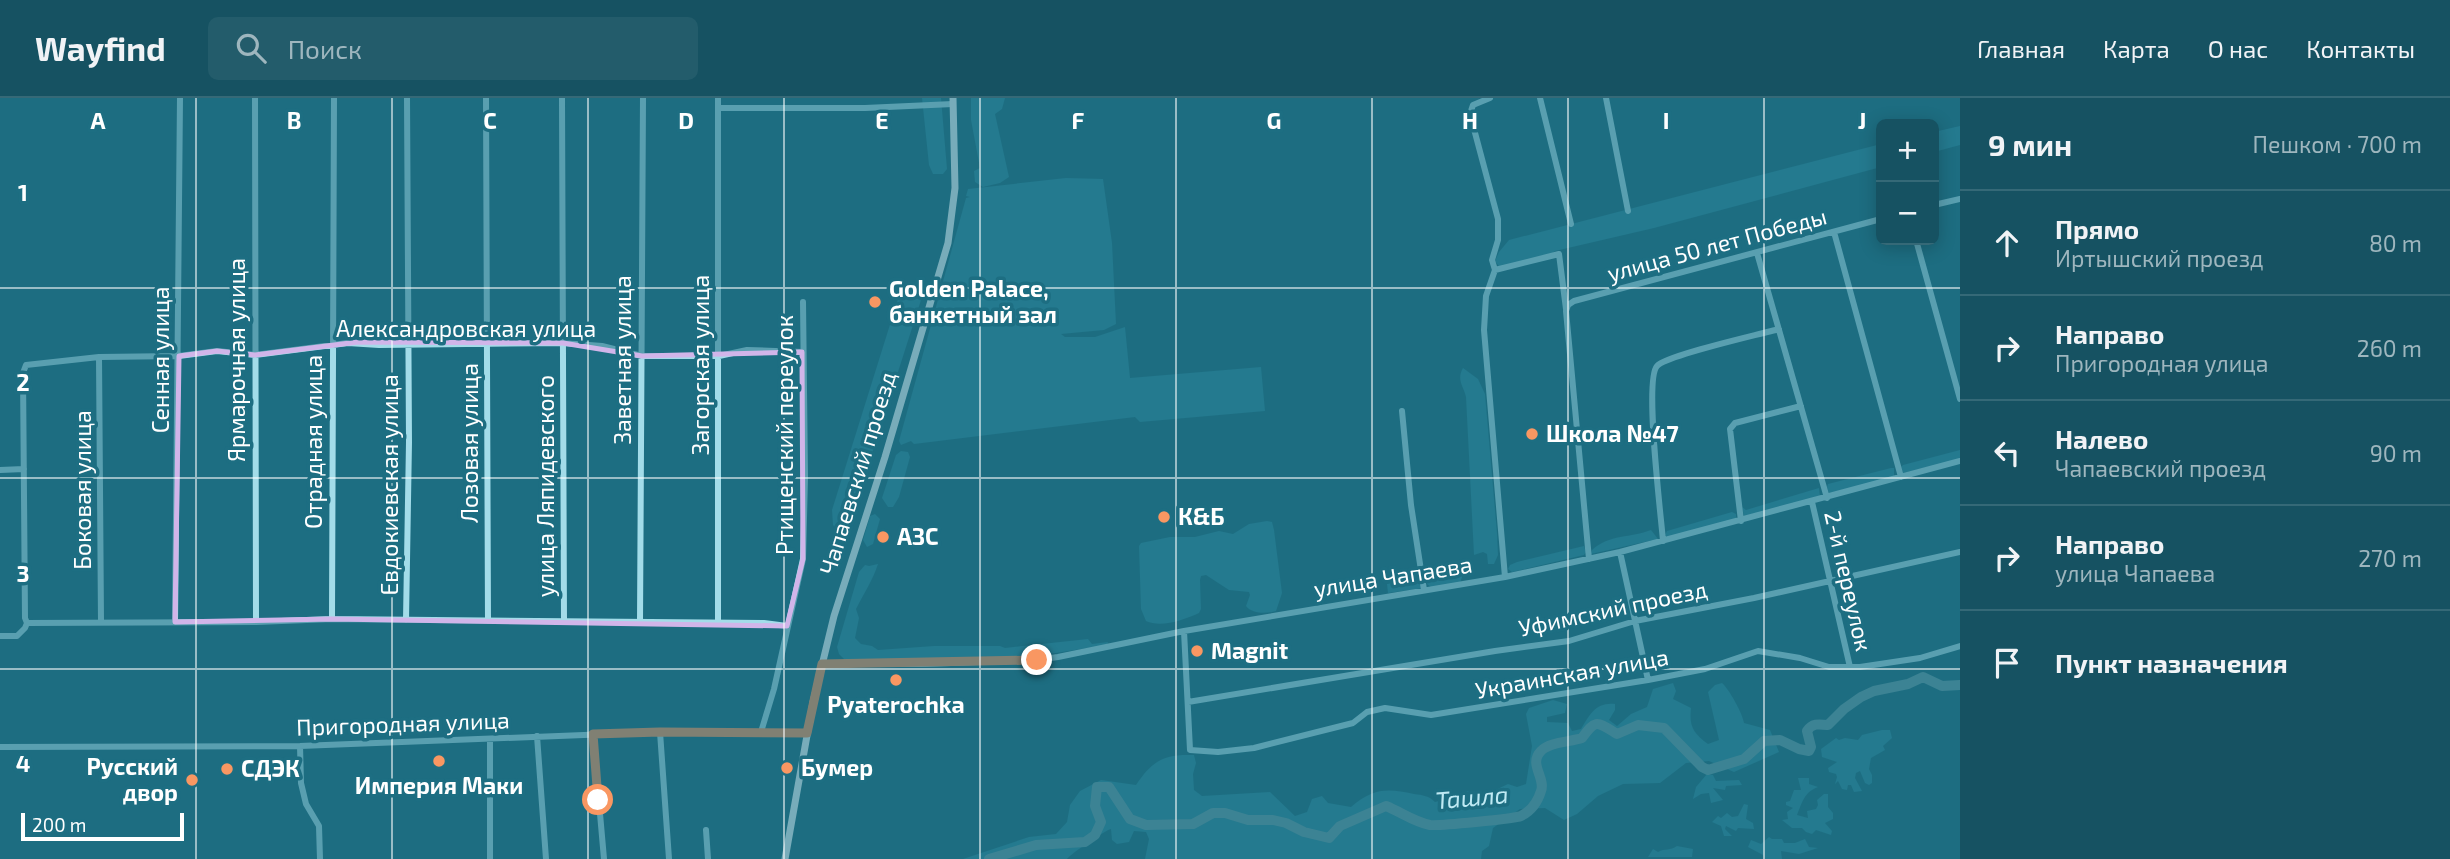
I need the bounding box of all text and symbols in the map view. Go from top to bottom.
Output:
search box [208,17,698,80]
text: Wayfind [35,28,166,68]
icon: search [232,29,270,67]
text: Поиск [288,33,362,64]
text: Главная [1977,34,2065,63]
text: Карта [2103,34,2170,63]
text: О нас [2208,34,2268,63]
text: Контакты [2306,34,2415,63]
text: A [90,106,106,134]
text: B [287,106,301,134]
text: C [483,106,497,134]
text: D [678,106,694,134]
text: E [875,106,889,134]
text: F [1072,106,1085,134]
text: G [1267,106,1281,134]
text: H [1462,106,1478,134]
text: I [1663,106,1669,134]
text: J [1858,106,1866,134]
map controls [1876,119,1939,245]
button: + [1876,119,1939,182]
text: 9 мин [1988,126,2072,162]
text: Пешком · 700 m [2253,130,2422,158]
text: 1 [18,178,28,206]
button: − [1876,182,1939,245]
street label: улица 50 лет Победы [1604,201,1830,288]
text: Прямо [2055,213,2139,244]
icon: ahead [1988,224,2026,262]
text: 80 m [2369,229,2422,257]
text: Иртышский проезд [2055,244,2263,272]
street label: Ярмарочная улица [222,258,251,462]
place label: Golden Palace, банкетный зал [889,274,1057,328]
street label: Заветная улица [608,275,637,445]
street label: Загорская улица [686,275,715,455]
street label: Сенная улица [146,287,175,433]
marker: Golden Palace, банкетный зал [867,294,883,310]
street label: Александровская улица [336,314,596,343]
street label: Ртищенский переулок [770,315,799,555]
text: Направо [2055,318,2164,349]
icon: right [1988,329,2026,367]
text: 260 m [2357,334,2422,362]
text: Пригородная улица [2055,349,2269,377]
street label: Отрадная улица [299,355,328,529]
street label: Лозовая улица [455,363,484,523]
text: 2 [16,368,30,396]
street label: Чапаевский проезд [813,368,901,578]
street label: Евдокиевская улица [375,374,404,596]
street label: улица Ляпидевского [531,375,560,597]
street label: Боковая улица [68,410,97,570]
place label: Школа №47 [1546,419,1679,447]
text: Налево [2055,423,2148,454]
marker: Школа №47 [1524,426,1540,442]
icon: left [1988,434,2026,472]
text: 90 m [2370,439,2422,467]
text: Чапаевский проезд [2055,454,2266,482]
place label: К&Б [1178,502,1225,530]
street label: 2-й переулок [1818,508,1879,654]
marker: К&Б [1156,509,1172,525]
place label: АЗС [897,522,939,550]
text: Направо [2055,528,2164,559]
marker: АЗС [875,529,891,545]
icon: right [1988,539,2026,577]
text: 270 m [2358,544,2422,572]
street label: улица Чапаева [1312,550,1474,603]
text: 3 [16,559,30,587]
text: улица Чапаева [2055,559,2215,587]
street label: Уфимский проезд [1516,574,1710,642]
place label: Magnit [1211,636,1288,664]
street label: Украинская улица [1473,642,1671,705]
marker: Magnit [1189,643,1205,659]
route end [1021,644,1052,675]
icon: arrive [1988,644,2026,682]
text: Пункт назначения [2055,647,2288,678]
marker: Pyaterochka [888,672,904,688]
place label: Pyaterochka [827,690,965,718]
street label: Пригородная улица [296,705,510,742]
text: 4 [16,749,30,777]
place label: Русский двор [86,752,178,806]
marker: Империя Маки [431,753,447,769]
place label: Бумер [801,753,873,781]
place label: СДЭК [241,754,300,782]
marker: Бумер [779,760,795,776]
marker: СДЭК [219,761,235,777]
place label: Империя Маки [355,771,523,799]
marker: Русский двор [184,772,200,788]
water label: Ташла [1434,779,1509,814]
route start [582,784,613,815]
scale bar [21,810,184,842]
text: 200 m [32,813,86,836]

